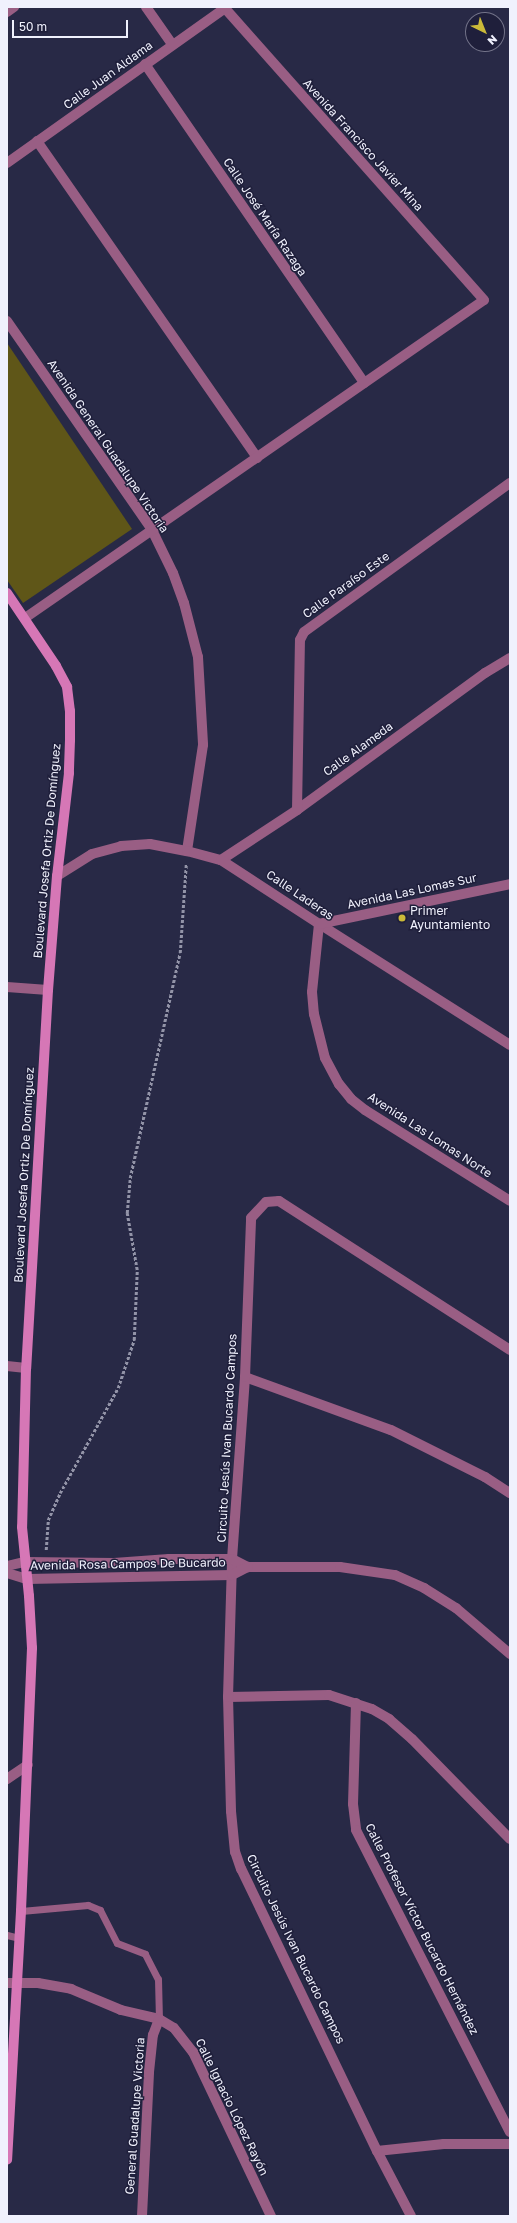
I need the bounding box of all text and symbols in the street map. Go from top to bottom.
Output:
scale bar [14,12,130,38]
north arrow [465,12,505,52]
text: 50 m [19,19,47,34]
text: N [485,33,500,48]
street label: Calle Juan Aldama [61,38,155,112]
street label: Avenida Francisco Javier Mina [300,76,426,214]
street label: Calle José María Razaga [220,155,310,279]
street label: Avenida General Guadalupe Victoria [44,357,172,535]
street label: Calle Paraíso Este [300,549,392,621]
street label: Calle Alameda [320,719,396,779]
street label: Boulevard Josefa Ortiz De Domínguez [30,743,64,959]
street label: Calle Laderas [264,867,336,923]
street label: Avenida Las Lomas Sur [346,870,478,912]
place label: Primer Ayuntamiento [410,904,490,932]
marker: Primer Ayuntamiento [397,913,407,923]
street label: Boulevard Josefa Ortiz De Domínguez [11,1067,37,1283]
street label: Avenida Las Lomas Norte [365,1089,495,1181]
street label: Circuito Jesús Ivan Bucardo Campos [214,1333,240,1543]
street label: Avenida Rosa Campos De Bucardo [30,1555,226,1573]
street label: Calle Profesor Víctor Bucardo Hernández [362,1821,482,2037]
street label: Circuito Jesús Ivan Bucardo Campos [244,1852,348,2046]
street label: Calle Ignacio López Rayón [192,2036,272,2178]
street label: General Guadalupe Victoria [122,2037,148,2195]

